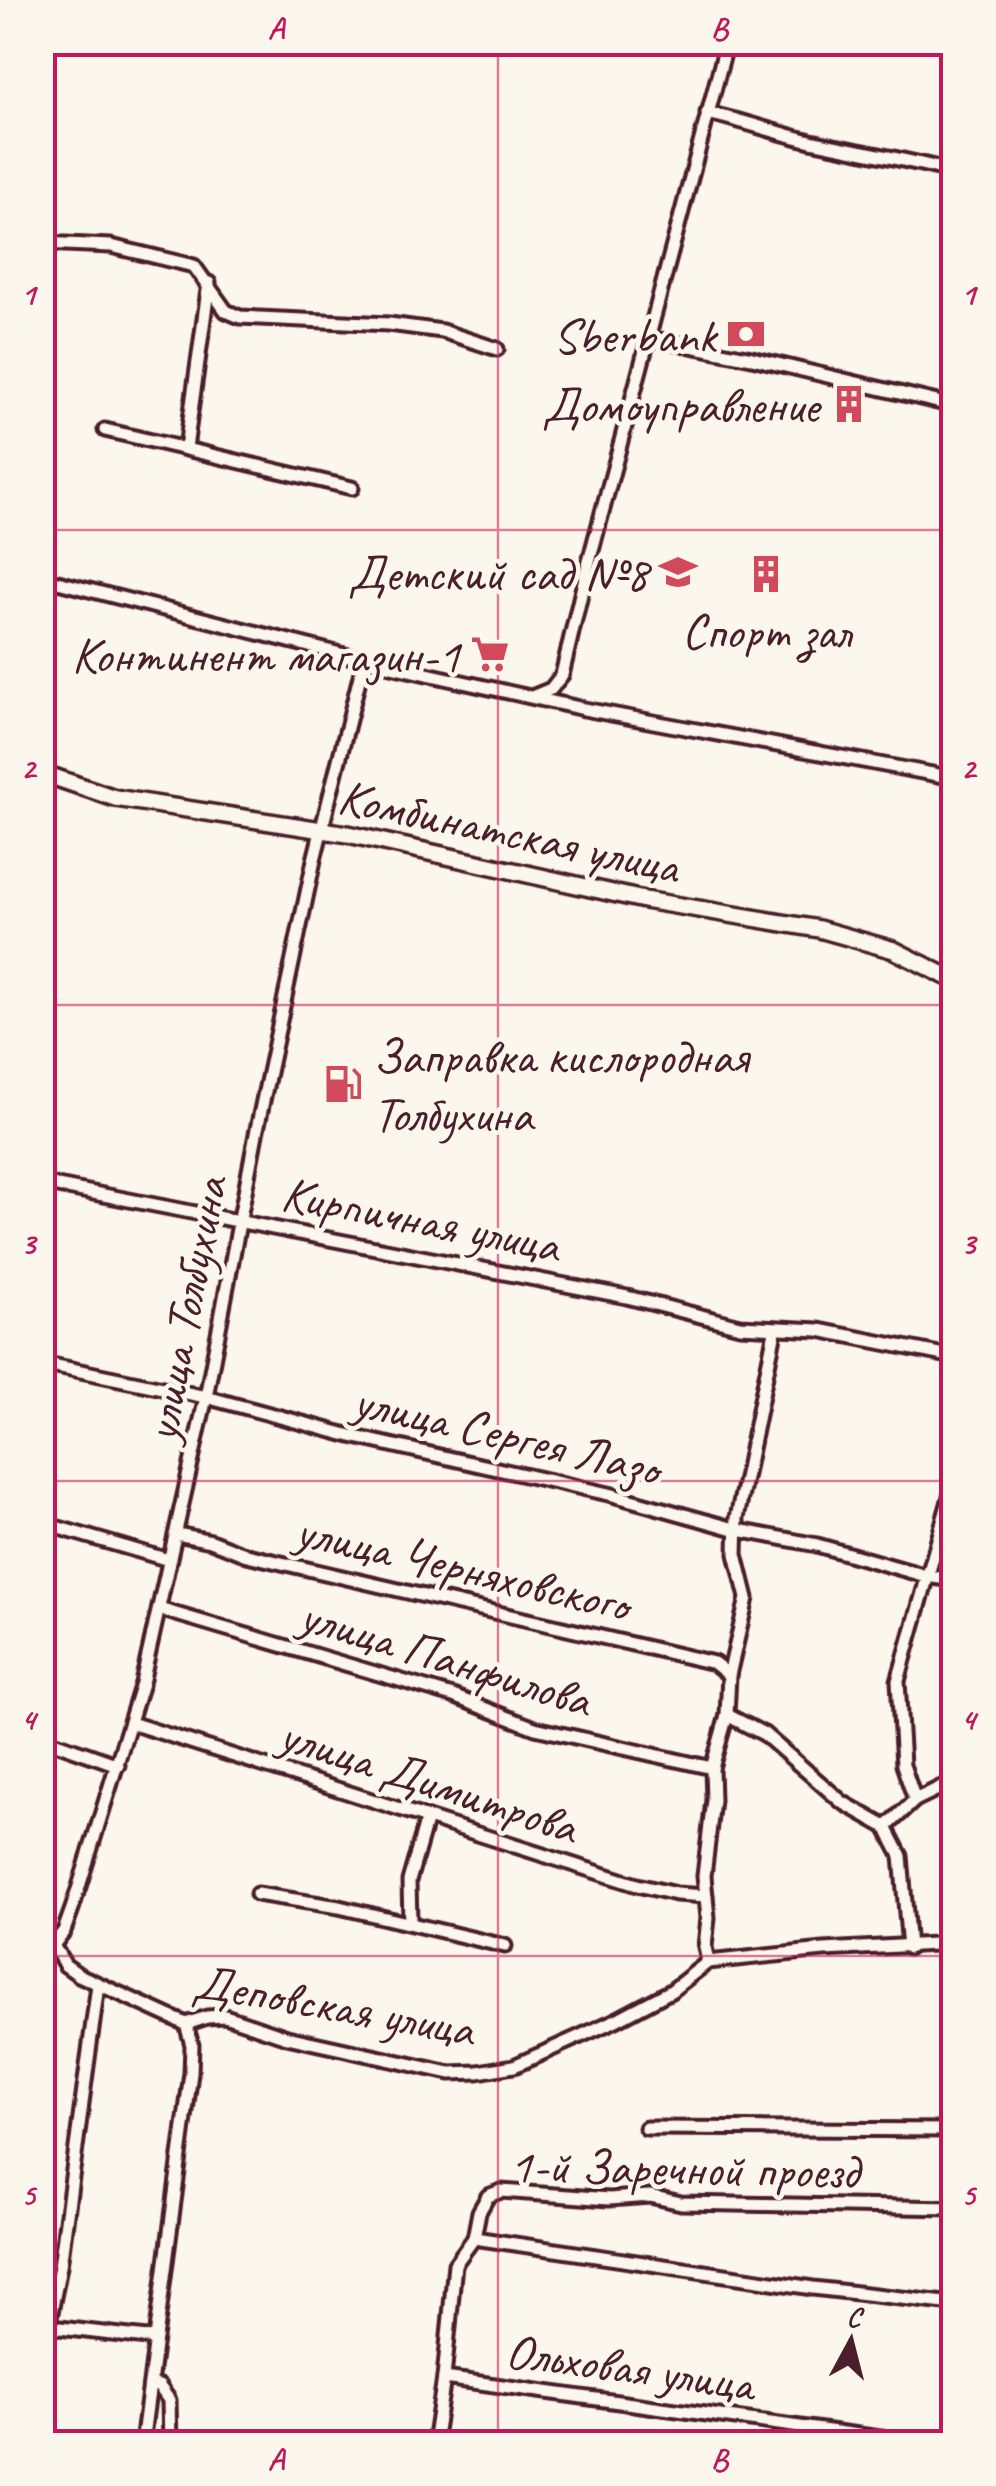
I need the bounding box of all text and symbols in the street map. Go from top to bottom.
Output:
text: A [268,8,287,49]
text: B [711,8,730,49]
text: 1 [21,273,39,314]
text: 1 [961,273,979,314]
place label: Sberbank [553,304,719,367]
bank icon: Sberbank [725,313,767,355]
place label: Домоуправление [542,374,823,437]
building icon: Домоуправление [828,383,870,425]
place label: Детский сад №8 [348,542,652,605]
school or university icon: Детский сад №8 [657,551,699,593]
building icon: Спорт зал [745,553,787,595]
place label: Спорт зал [682,600,853,663]
place label: Континент магазин-1 [72,624,462,687]
supermarket icon: Континент магазин-1 [469,633,511,675]
text: 2 [21,748,38,789]
text: 2 [961,748,978,789]
street label: Комбинатская улица [333,765,687,899]
place label: Заправка кислородная Толбухина [373,1025,751,1146]
fuel station icon: Заправка кислородная Толбухина [322,1063,364,1105]
street label: Кирпичная улица [277,1162,568,1278]
street label: улица Толбухина [128,1169,243,1450]
text: 3 [21,1223,38,1264]
text: 3 [961,1223,978,1264]
street label: улица Сергея Лазо [345,1368,671,1501]
street label: улица Черняховского [287,1498,641,1638]
street label: улица Панфилова [290,1582,602,1732]
text: 4 [21,1699,39,1740]
text: 4 [961,1699,979,1740]
street label: улица Димитрова [269,1702,588,1859]
street label: Деповская улица [189,1950,482,2062]
street label: 1-й Заречной проезд [509,2134,864,2203]
text: 5 [21,2174,38,2215]
text: 5 [961,2174,978,2215]
north arrow [801,2291,901,2391]
text: С [845,2298,866,2335]
street label: Ольховая улица [502,2319,762,2417]
text: A [268,2439,287,2480]
text: B [711,2439,730,2480]

